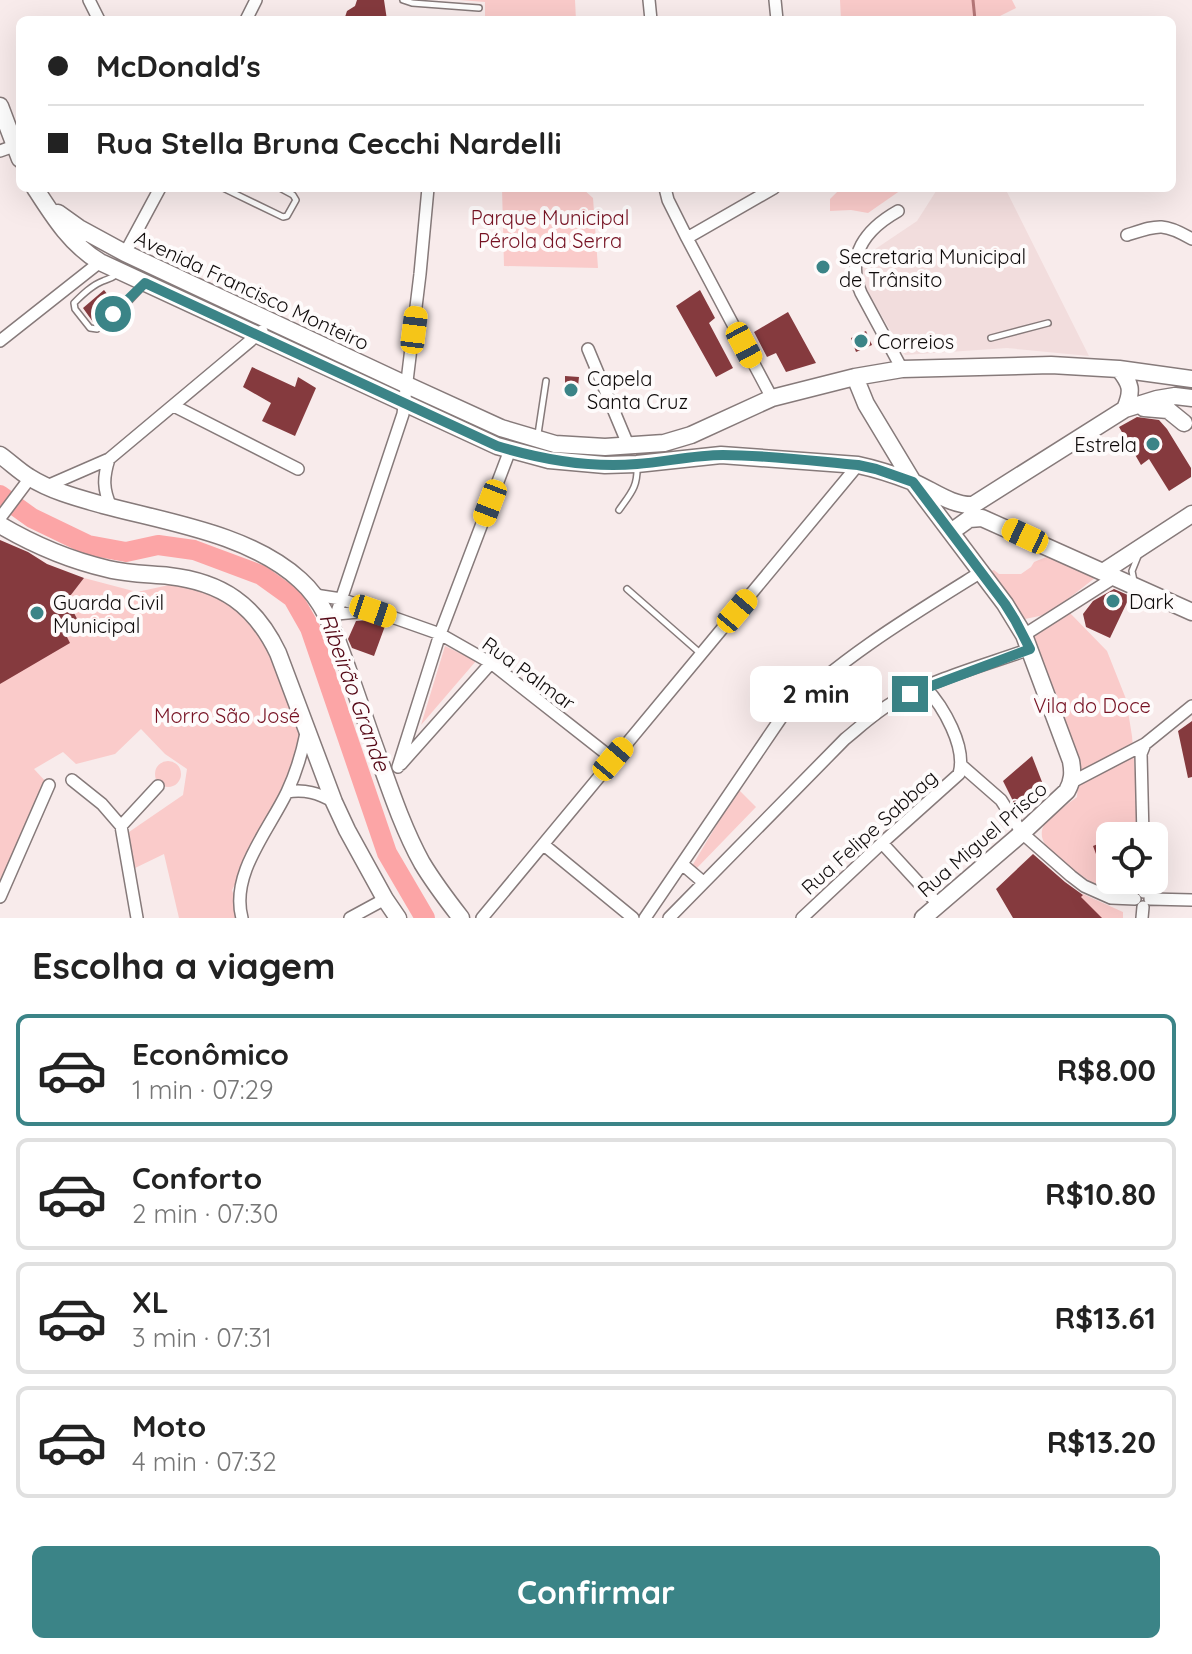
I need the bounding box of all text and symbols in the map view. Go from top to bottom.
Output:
text: McDonald's [96,47,261,85]
text: Rua Stella Bruna Cecchi Nardelli [96,124,562,162]
park label: Parque Municipal Pérola da Serra [471,205,629,253]
street label: Avenida Francisco Monteiro [131,225,373,355]
place label: Secretaria Municipal de Trânsito [839,244,1026,292]
marker: Secretaria Municipal de Trânsito [814,258,832,276]
route start [95,296,131,332]
car [399,305,429,355]
car [722,318,766,372]
place label: Correios [877,329,954,354]
marker: Correios [852,332,870,350]
place label: Capela Santa Cruz [587,366,688,414]
marker: Capela Santa Cruz [562,381,580,399]
place label: Estrela [1074,432,1137,457]
marker: Estrela [1144,435,1162,453]
car [470,476,510,530]
car [998,515,1052,557]
car [712,585,762,637]
place label: Dark [1129,589,1174,614]
place label: Guarda Civil Municipal [53,590,164,638]
car [346,592,400,630]
marker: Dark [1104,592,1122,610]
marker: Guarda Civil Municipal [28,604,46,622]
water label: Ribeirão Grande [313,609,397,776]
street label: Rua Palmar [478,631,581,715]
callout: 2 min [750,666,882,722]
route end [892,676,928,712]
text: 2 min [782,677,850,710]
park label: Vila do Doce [1033,693,1151,718]
park label: Morro São José [154,703,300,728]
car [588,733,638,785]
street label: Rua Felipe Sabbag [796,764,942,900]
street label: Rua Miguel Prisco [912,776,1052,902]
map controls [1096,822,1168,894]
button: locate [1096,822,1168,894]
text: Escolha a viagem [32,943,335,988]
icon: car [36,1034,108,1106]
text: Econômico [132,1035,289,1073]
text: R$8.00 [1057,1051,1156,1089]
text: 1 min · 07:29 [132,1073,273,1106]
icon: car [36,1158,108,1230]
text: Conforto [132,1159,262,1197]
text: R$10.80 [1045,1175,1156,1213]
text: 2 min · 07:30 [132,1197,278,1230]
icon: car [36,1282,108,1354]
text: XL [132,1283,169,1321]
text: R$13.61 [1055,1299,1156,1337]
text: 3 min · 07:31 [132,1321,272,1354]
icon: car [36,1406,108,1478]
text: Moto [132,1407,206,1445]
text: R$13.20 [1047,1423,1156,1461]
text: 4 min · 07:32 [132,1445,277,1478]
button: Confirmar [32,1546,1160,1638]

